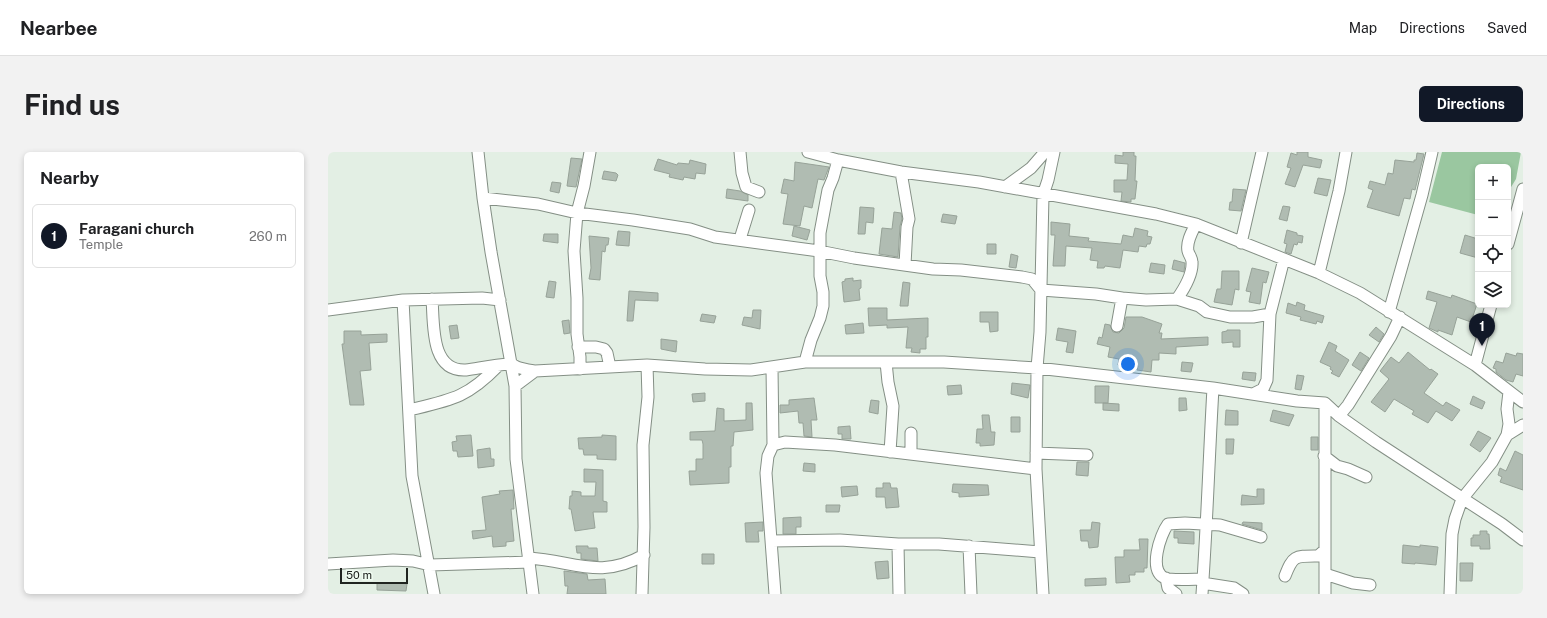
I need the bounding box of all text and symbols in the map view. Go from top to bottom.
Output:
text: Nearbee [20,17,98,39]
text: Map [1349,20,1377,36]
text: Directions [1399,20,1465,36]
text: Saved [1487,20,1527,36]
button: Directions [1419,86,1523,122]
text: Find us [24,88,120,121]
map controls [1475,164,1511,308]
button: + [1475,164,1511,200]
text: Nearby [40,168,99,188]
button: − [1475,200,1511,236]
text: Faragani church [79,220,194,237]
text: 1 [51,229,57,244]
text: 260 m [249,229,287,244]
button: locate [1475,236,1511,272]
text: Temple [79,237,123,252]
button: layers [1475,272,1511,308]
pin: 1 [1469,313,1495,346]
your location [1118,354,1138,374]
scale bar [340,566,408,585]
text: 50 m [346,569,372,581]

